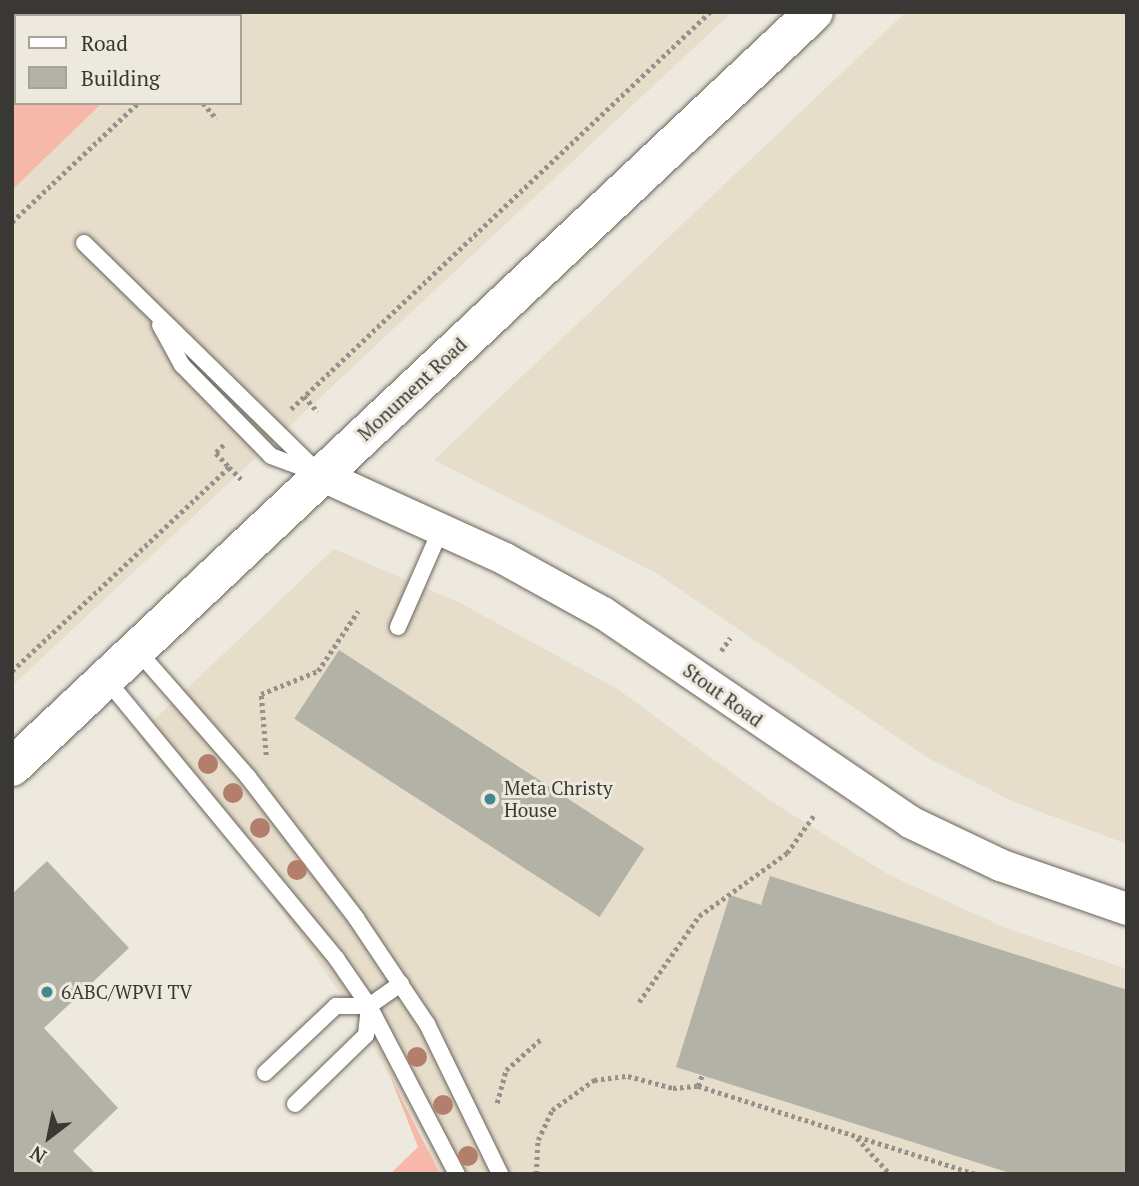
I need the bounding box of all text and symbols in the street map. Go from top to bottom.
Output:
legend [14,14,242,105]
text: Road [81,29,128,57]
text: Building [81,64,160,92]
street label: Monument Road [353,333,471,445]
street label: Stout Road [679,659,767,731]
place label: Meta Christy House [504,777,613,821]
marker: Meta Christy House [482,791,498,807]
place label: 6ABC/WPVI TV [61,981,192,1003]
marker: 6ABC/WPVI TV [39,984,55,1000]
north arrow [14,1102,84,1172]
text: N [25,1141,50,1170]

